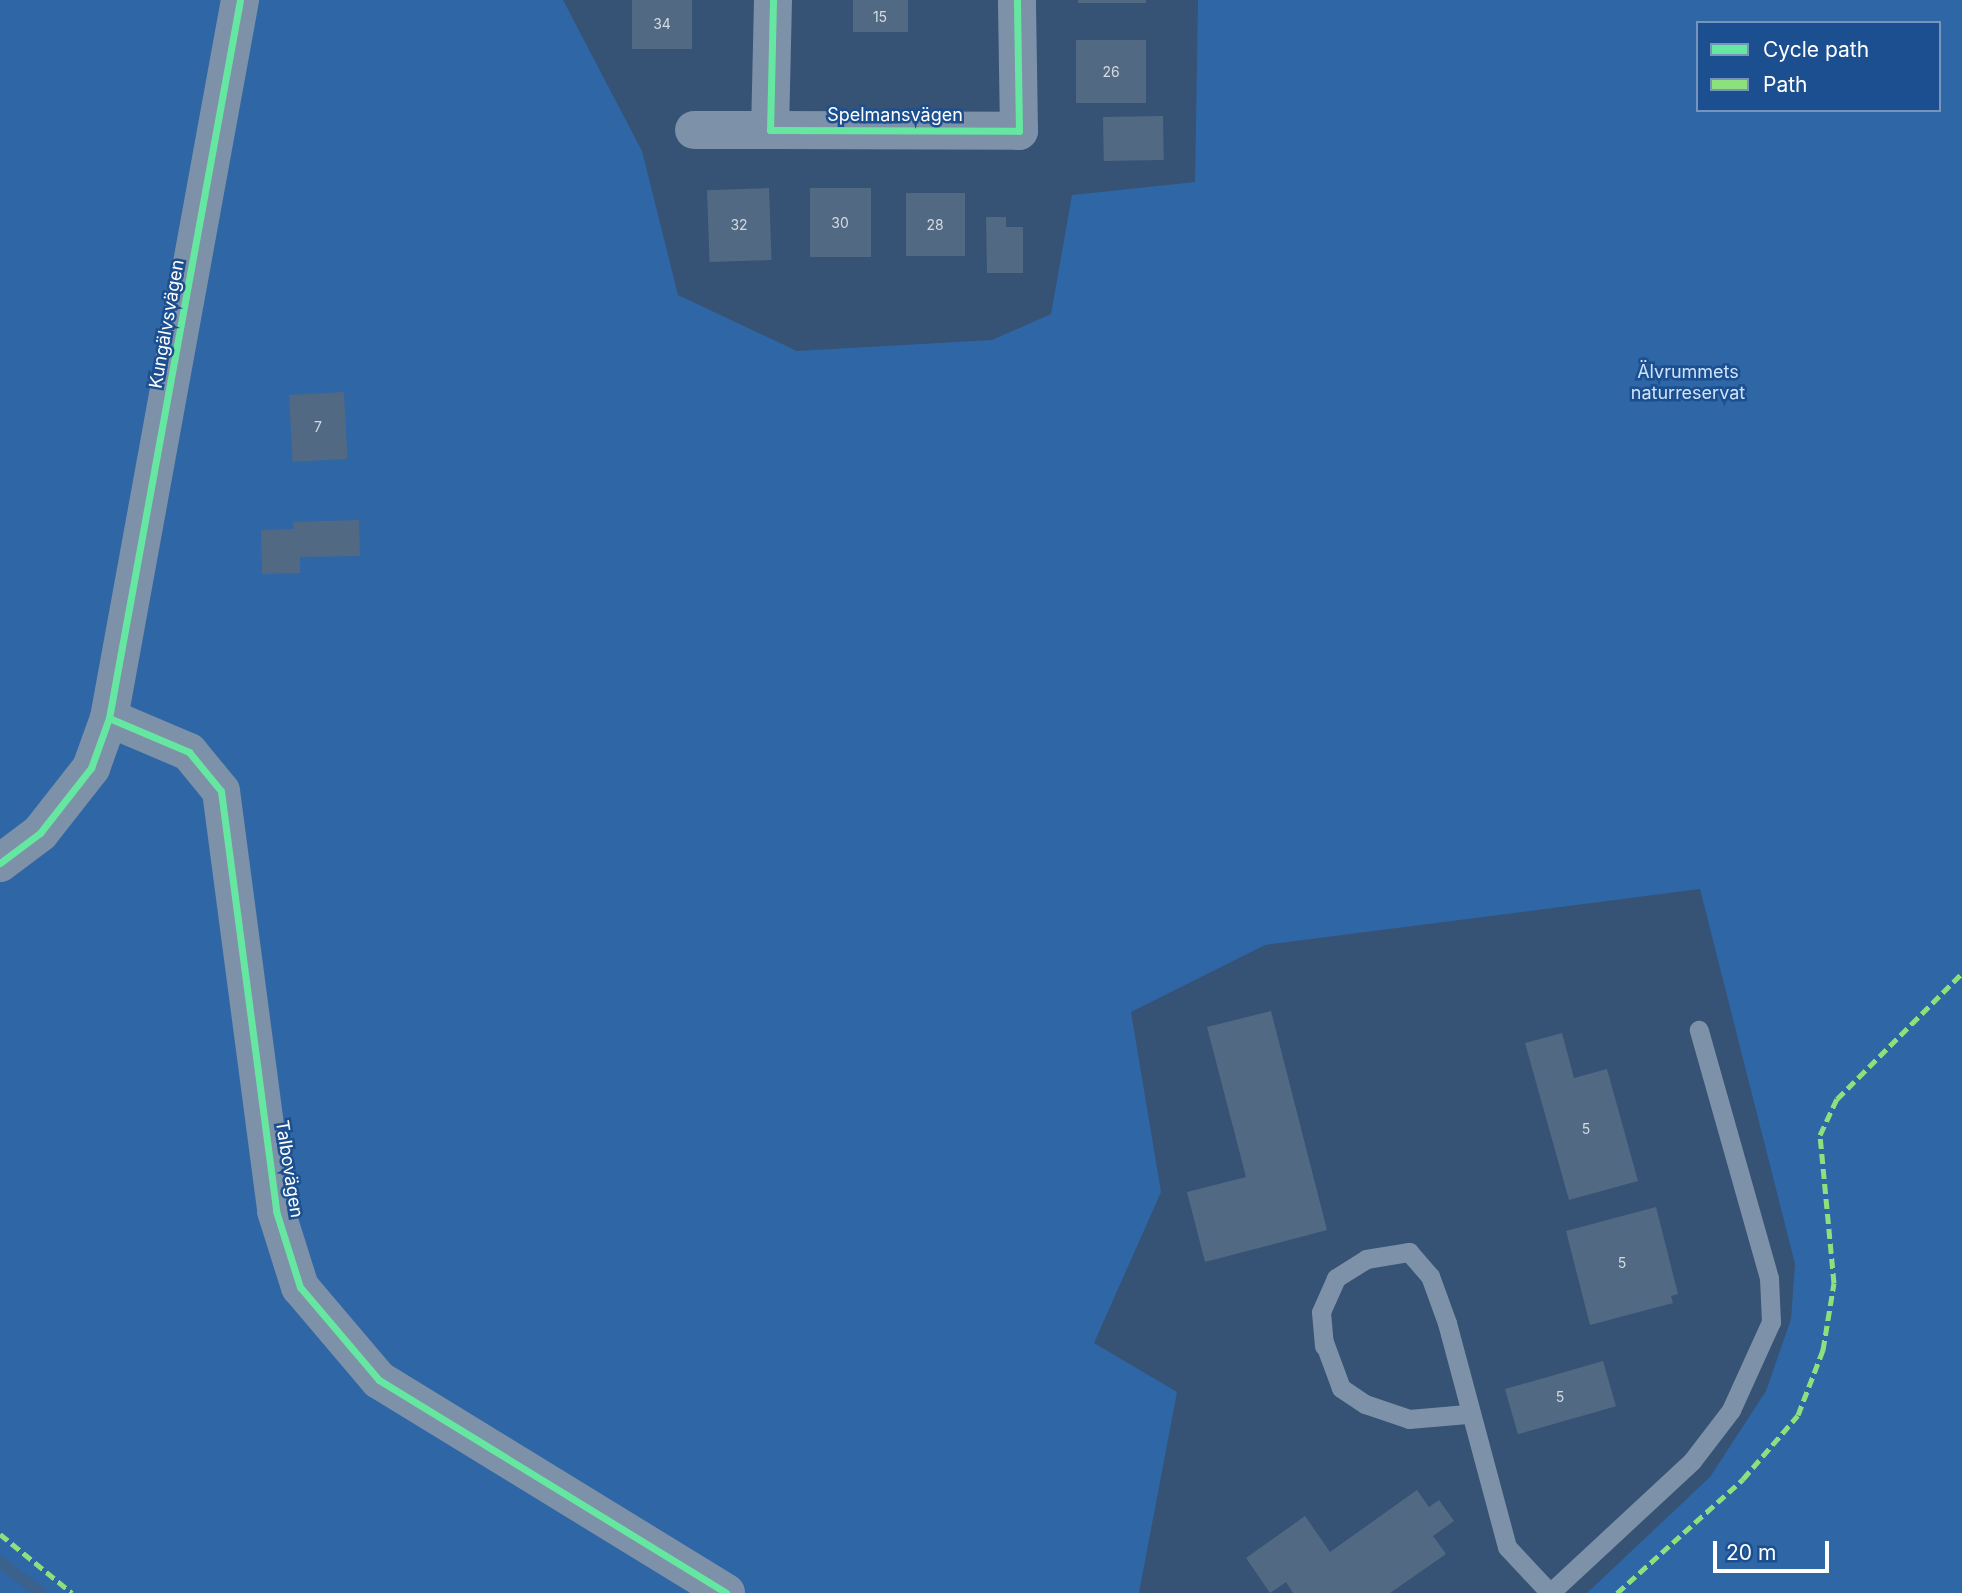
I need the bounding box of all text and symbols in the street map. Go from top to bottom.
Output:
house number: 15 [873,9,887,25]
house number: 34 [653,16,671,32]
legend [1696,21,1941,112]
text: Cycle path [1763,37,1869,62]
house number: 26 [1102,64,1120,80]
text: Path [1763,72,1808,97]
street label: Spelmansvägen [827,104,963,126]
house number: 30 [831,215,849,231]
house number: 32 [730,217,748,233]
house number: 28 [926,217,944,233]
street label: Kungälvsvägen [145,258,189,390]
park label: Älvrummets naturreservat [1631,362,1745,404]
house number: 7 [314,419,322,435]
street label: Talbovägen [271,1119,307,1219]
house number: 5 [1582,1121,1590,1137]
house number: 5 [1618,1255,1626,1271]
house number: 5 [1556,1389,1564,1405]
scale bar [1717,1526,1832,1570]
text: 20 m [1726,1540,1776,1565]

